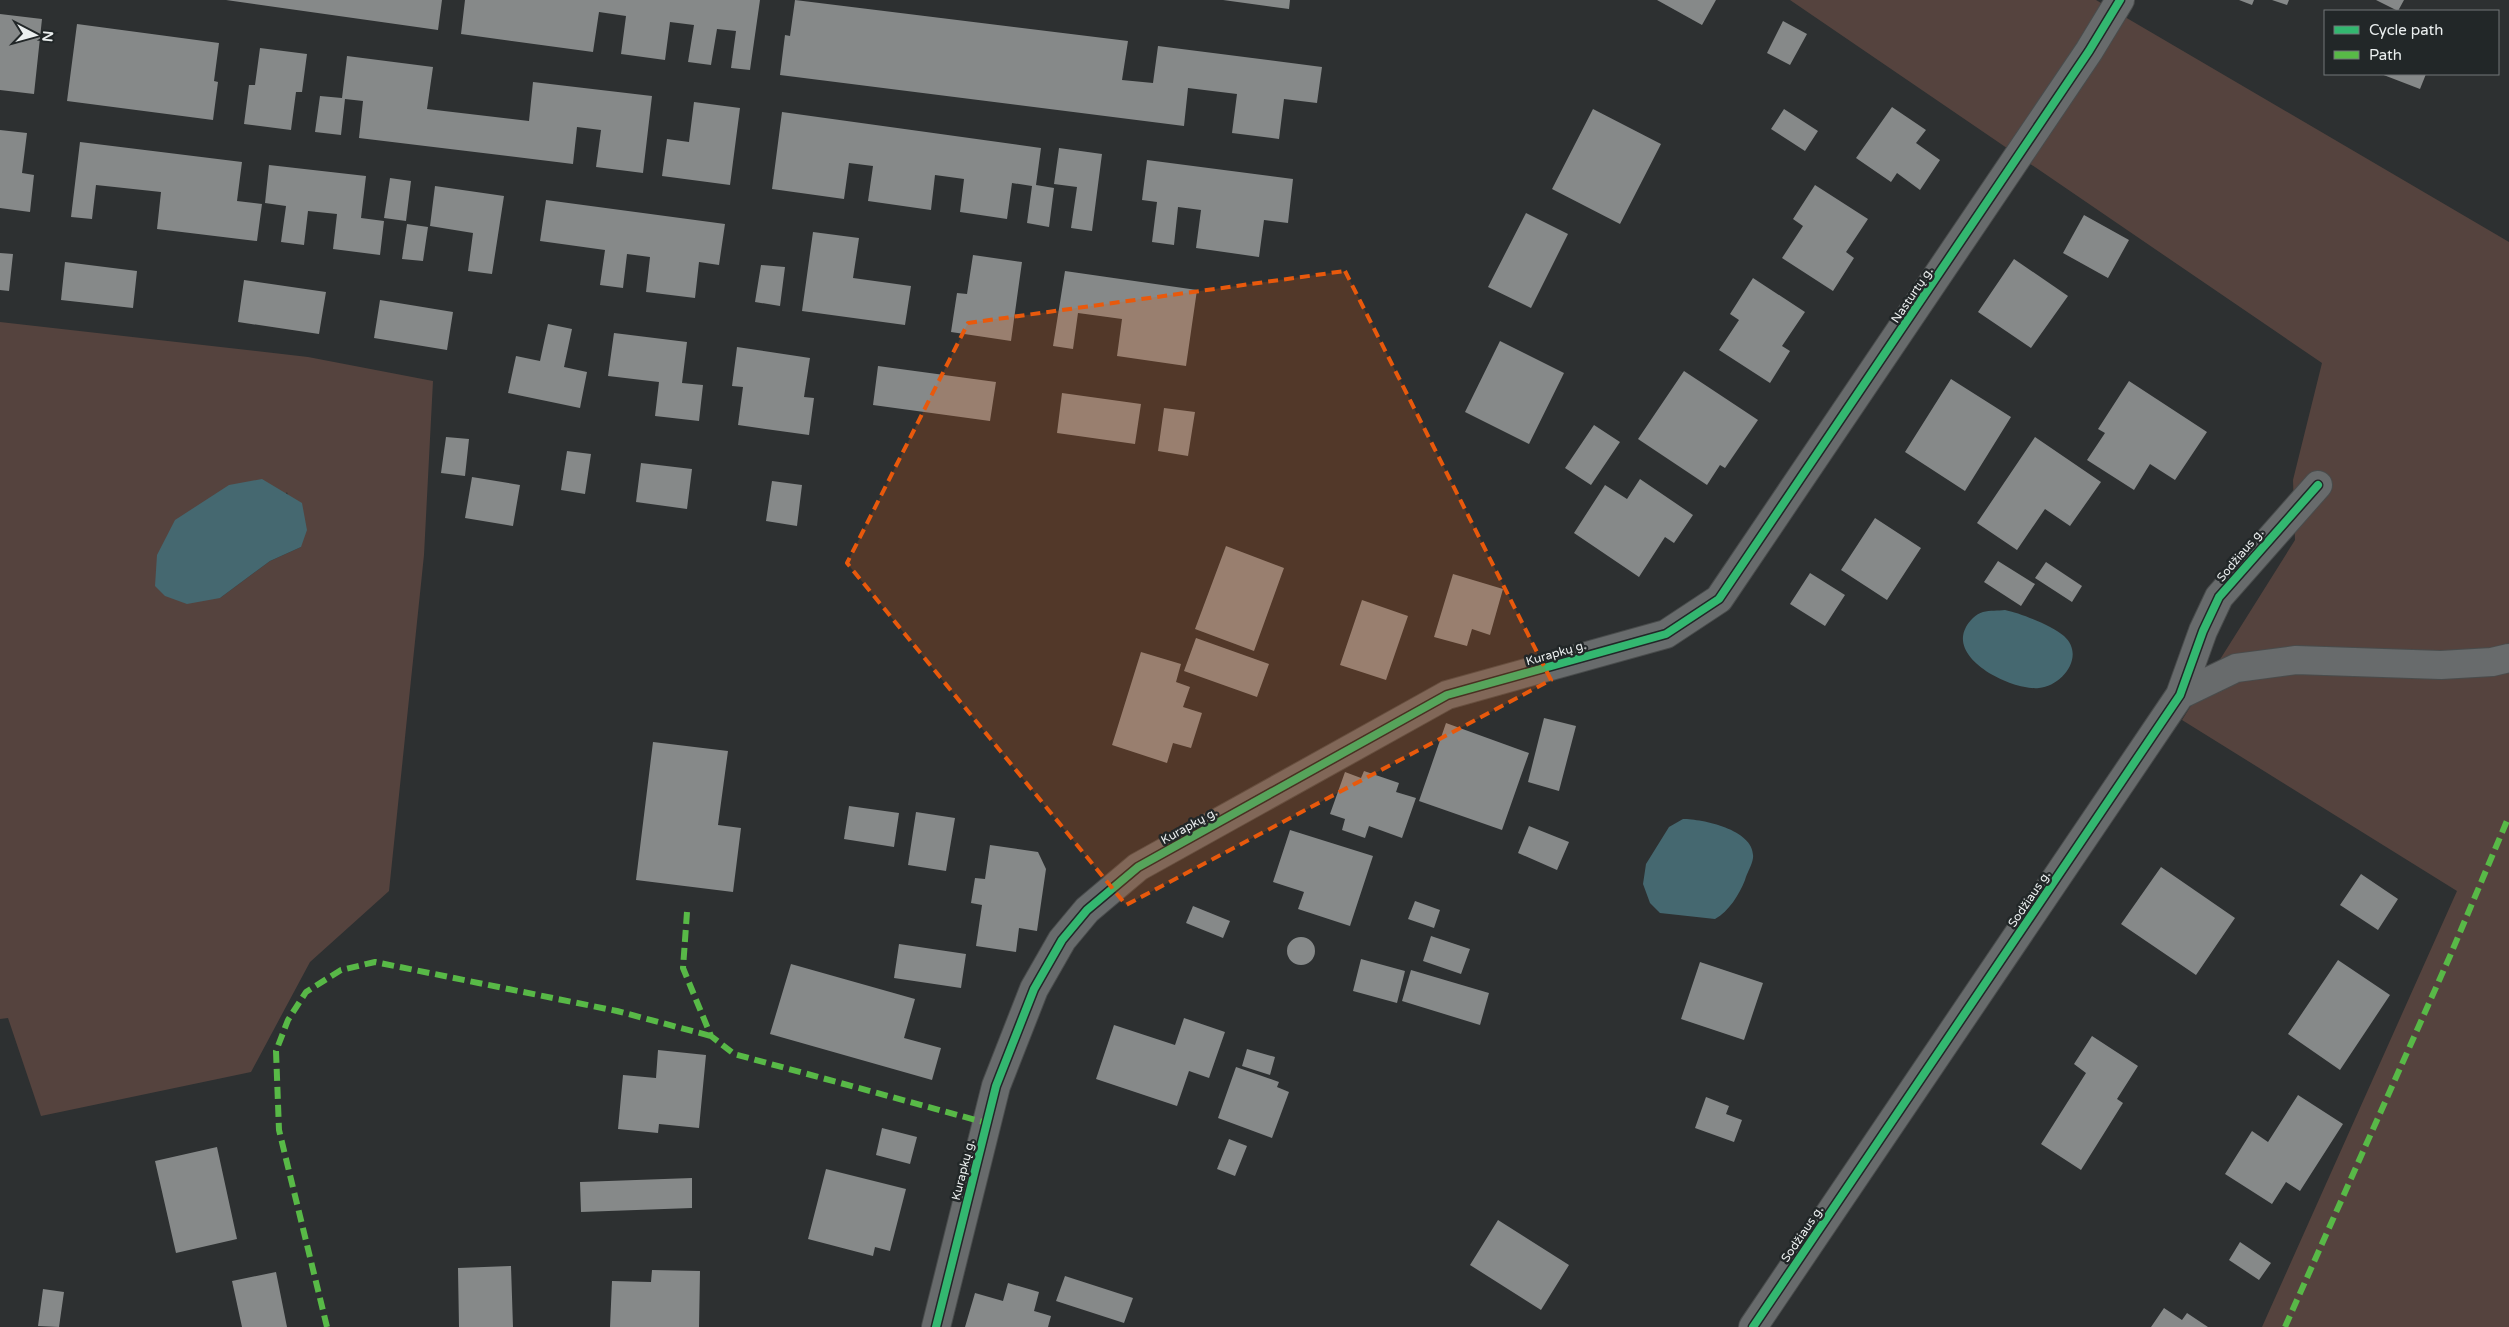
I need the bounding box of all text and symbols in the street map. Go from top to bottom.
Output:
north arrow [10,10,60,60]
legend [2324,10,2499,75]
text: Cycle path [2369,21,2443,39]
text: N [38,30,56,43]
text: Path [2369,46,2402,64]
street label: Nasturtų g. [1888,264,1936,326]
street label: Sodžiaus g. [2214,526,2266,584]
street label: Kurapkų g. [1524,638,1588,668]
street label: Kurapkų g. [1159,805,1219,847]
street label: Sodžiaus g. [2005,868,2053,930]
street label: Kurapkų g. [949,1138,977,1202]
street label: Sodžiaus g. [1778,1203,1826,1265]

